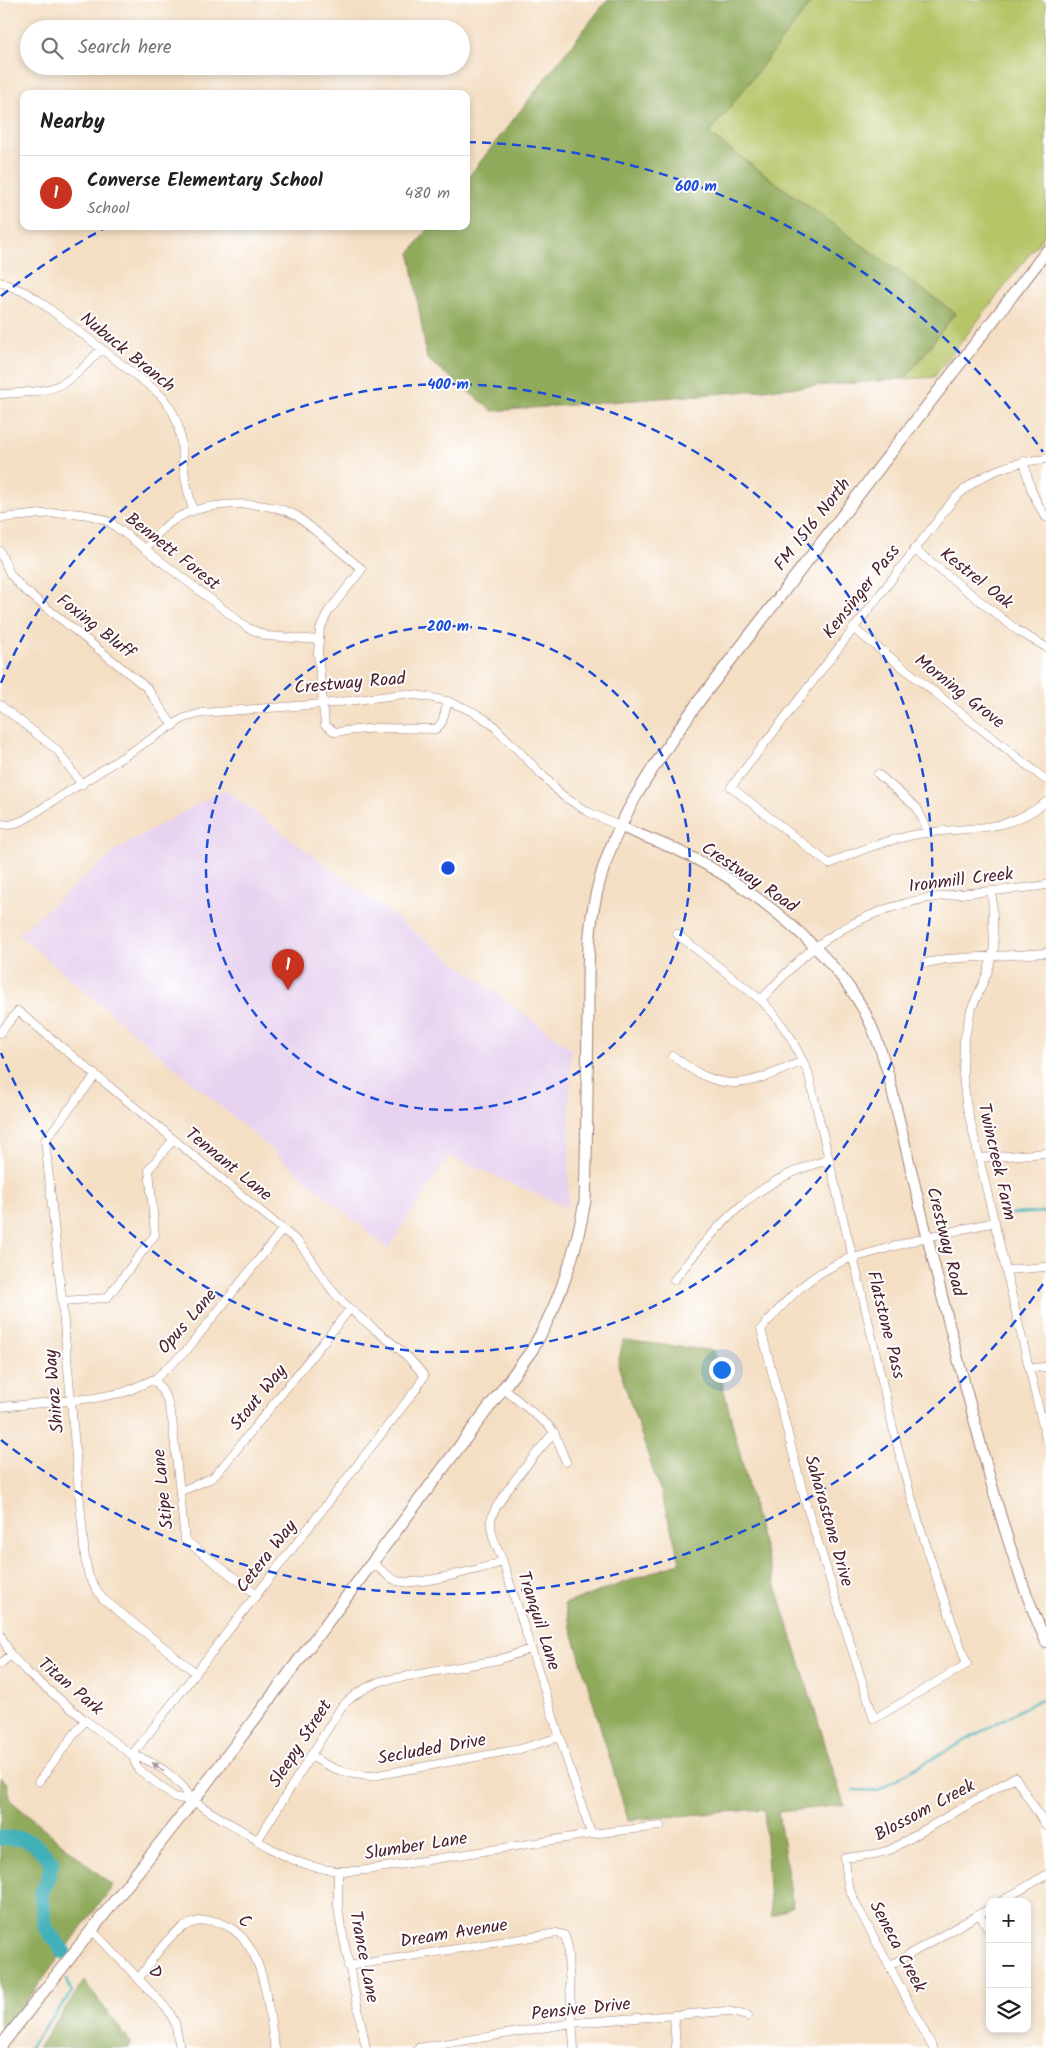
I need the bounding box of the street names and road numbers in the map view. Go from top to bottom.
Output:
street label: Nubuck Branch [73,305,181,401]
street label: FM 1516 North [767,472,859,578]
street label: Bennett Forest [118,505,227,599]
street label: Kensinger Pass [816,538,908,646]
street label: Kestrel Oak [933,541,1020,618]
street label: Foxing Bluff [49,587,142,668]
street label: Morning Grove [907,647,1011,737]
street label: Crestway Road [293,665,408,703]
street label: Crestway Road [695,835,804,922]
street label: Ironmill Creek [907,860,1016,902]
street label: Twincreek Farm [968,1100,1024,1224]
street label: Tennant Lane [178,1121,278,1209]
street label: Crestway Road [917,1184,973,1301]
street label: Flatstone Pass [858,1268,913,1382]
street label: Opus Lane [151,1283,225,1361]
street label: Shiraz Way [37,1347,73,1434]
street label: Stout Way [223,1358,295,1438]
street label: Stipe Lane [145,1447,183,1531]
street label: Saharastone Drive [795,1452,861,1590]
street label: Cetera Way [229,1514,305,1600]
street label: Tranquil Lane [508,1568,568,1674]
street label: Titan Park [31,1651,110,1724]
street label: Sleepy Street [262,1693,341,1794]
street label: Secluded Drive [376,1726,488,1774]
street label: Blossom Creek [869,1772,981,1850]
street label: Slumber Lane [363,1825,469,1869]
street label: Seneca Creek [861,1896,934,1999]
street label: C [231,1907,257,1937]
street label: Trance Lane [340,1909,386,2005]
street label: Dream Avenue [398,1911,510,1957]
street label: D [140,1959,170,1987]
street label: Pensive Drive [530,1990,632,2030]

